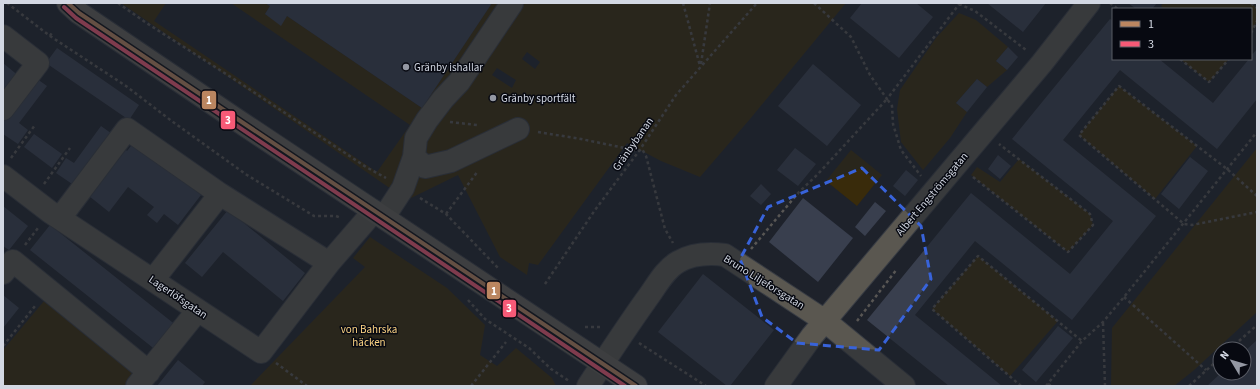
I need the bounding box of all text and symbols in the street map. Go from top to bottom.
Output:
legend [1112,8,1252,60]
text: 1 [1148,16,1154,33]
text: 3 [1148,36,1154,53]
place label: Gränby ishallar [414,60,483,75]
marker: Gränby ishallar [401,62,411,72]
line badge: 1 [201,90,217,110]
place label: Gränby sportfält [501,91,576,106]
text: 1 [206,93,212,108]
marker: Gränby sportfält [488,93,498,103]
line badge: 3 [220,110,236,130]
text: 3 [225,113,231,128]
street label: Gränbybanan [609,114,657,174]
street label: Albert Engströmsgatan [893,149,971,239]
street label: Bruno Liljeforsgatan [721,251,807,313]
street label: Lagerlöfsgatan [146,272,210,322]
line badge: 1 [486,281,501,300]
text: 1 [491,284,497,299]
line badge: 3 [502,299,517,318]
text: 3 [506,301,512,316]
park label: von Bahrska häcken [341,322,397,350]
north arrow [1212,341,1252,381]
text: N [1216,348,1233,363]

